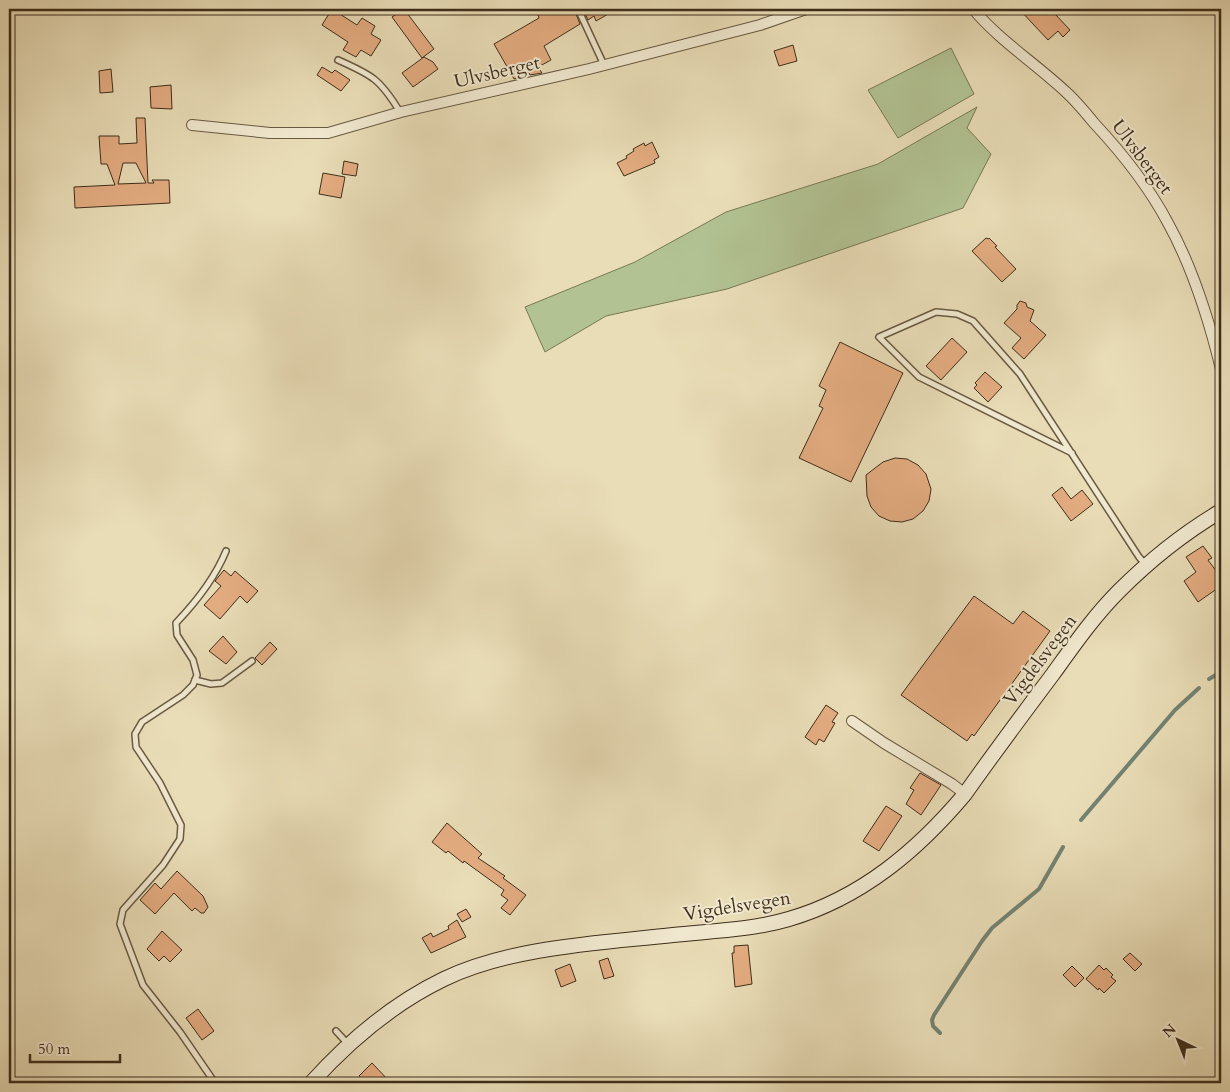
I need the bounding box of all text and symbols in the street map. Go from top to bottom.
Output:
street label: Ulvsberget [452,50,542,94]
street label: Ulvsberget [1105,114,1179,200]
street label: Vigdelsvegen [997,609,1083,711]
street label: Vigdelsvegen [682,885,793,927]
north arrow [1152,1014,1202,1064]
text: N [1159,1020,1180,1042]
scale bar [30,1032,120,1064]
text: 50 m [38,1039,70,1059]

